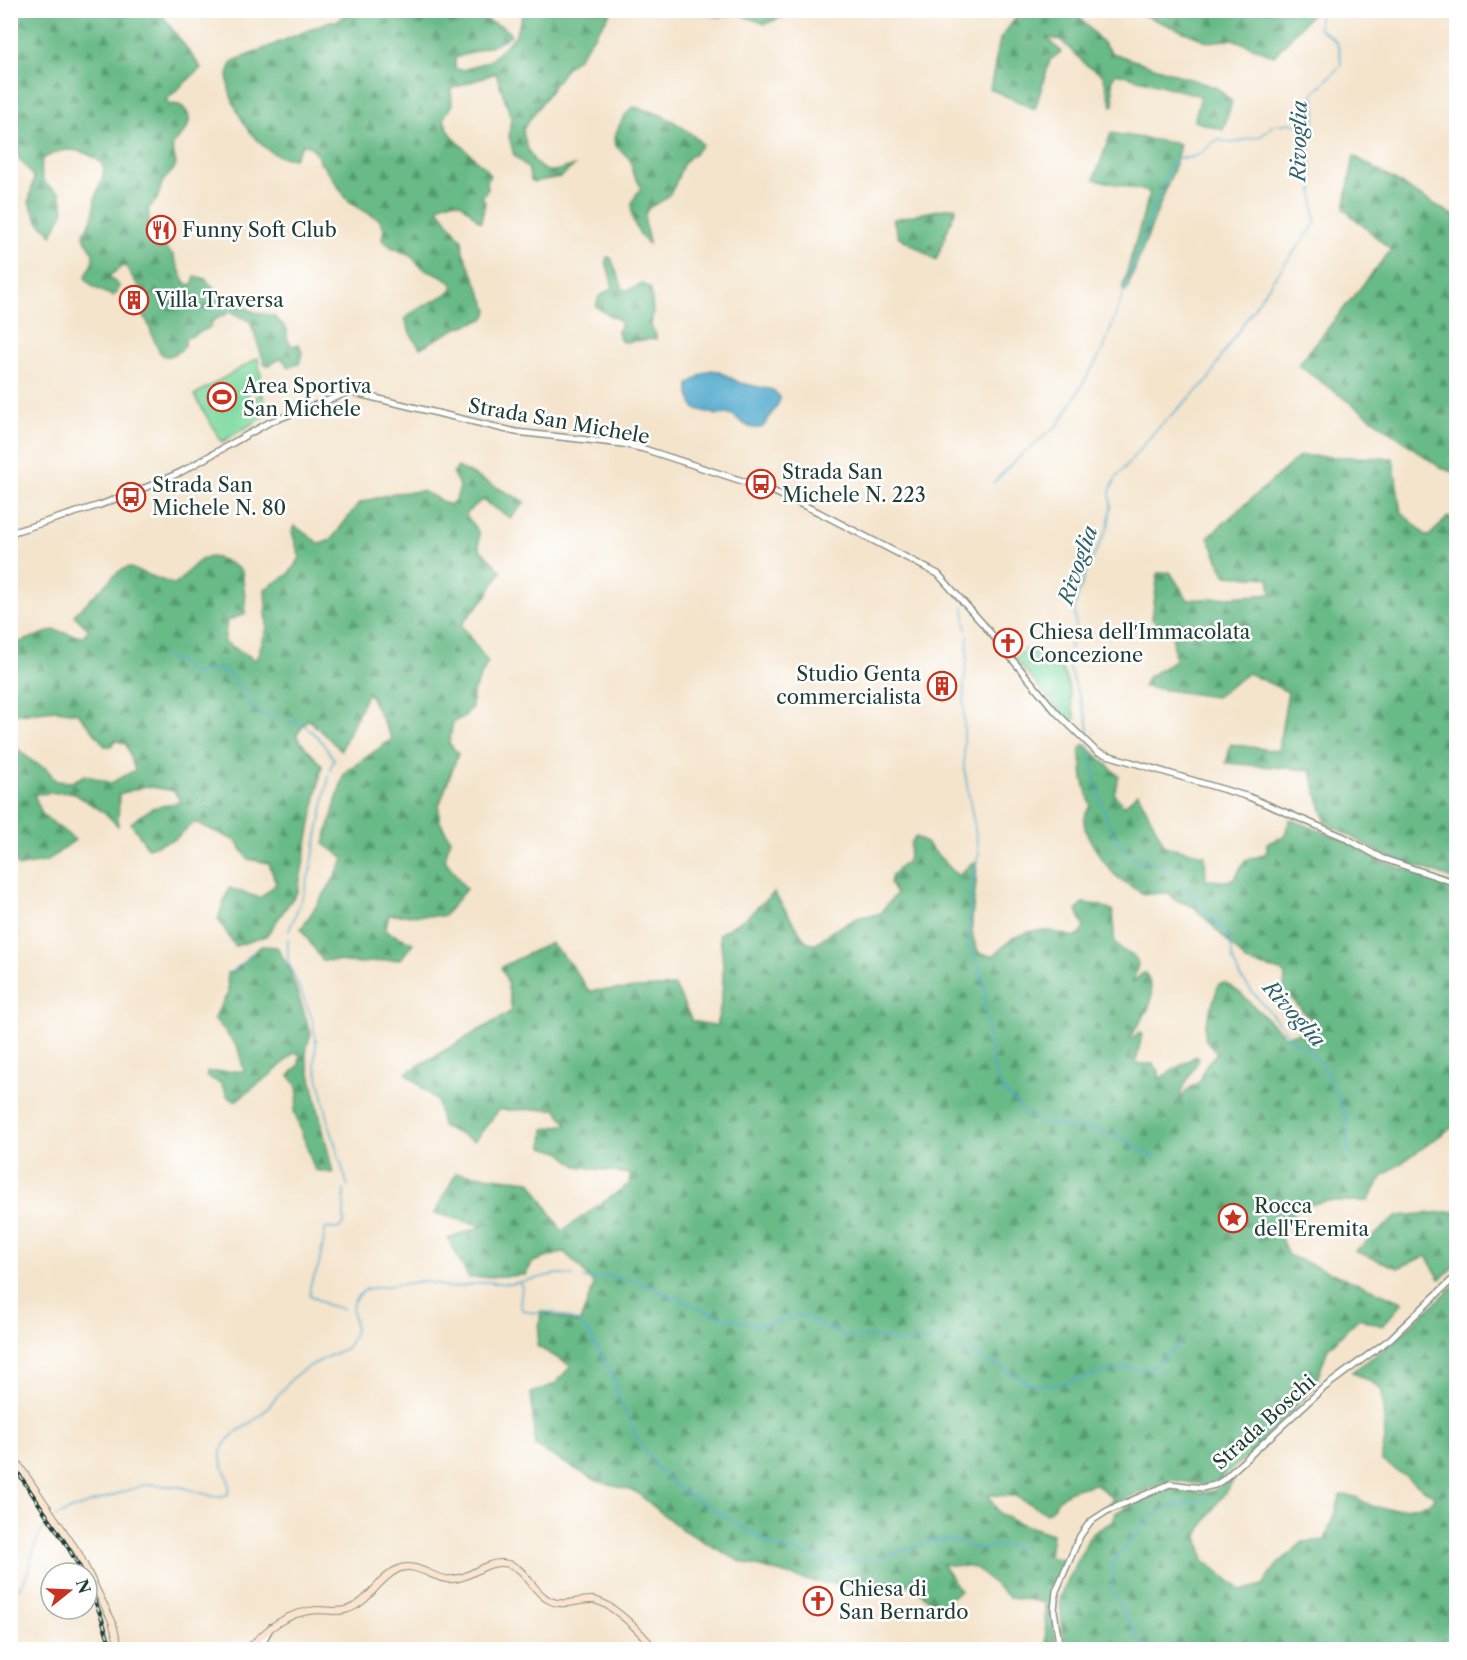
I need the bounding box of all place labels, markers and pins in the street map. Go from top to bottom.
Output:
restaurant icon: Funny Soft Club [145,214,177,246]
place label: Funny Soft Club [182,218,337,242]
building icon: Villa Traversa [118,284,150,316]
place label: Villa Traversa [154,288,284,312]
place label: Area Sportiva San Michele [242,374,372,421]
sports icon: Area Sportiva San Michele [206,381,238,413]
place label: Strada San Michele N. 223 [782,460,926,507]
bus stop icon: Strada San Michele N. 223 [745,468,777,500]
place label: Strada San Michele N. 80 [152,473,286,520]
bus stop icon: Strada San Michele N. 80 [115,481,147,513]
place label: Chiesa dell′Immacolata Concezione [1029,620,1251,667]
church icon: Chiesa dell′Immacolata Concezione [992,627,1024,659]
place label: Studio Genta commercialista [776,662,921,709]
building icon: Studio Genta commercialista [926,670,958,702]
place label: Rocca dell'Eremita [1254,1194,1370,1241]
place icon: Rocca dell'Eremita [1217,1202,1249,1234]
place label: Chiesa di San Bernardo [839,1577,969,1624]
church icon: Chiesa di San Bernardo [802,1585,834,1617]

